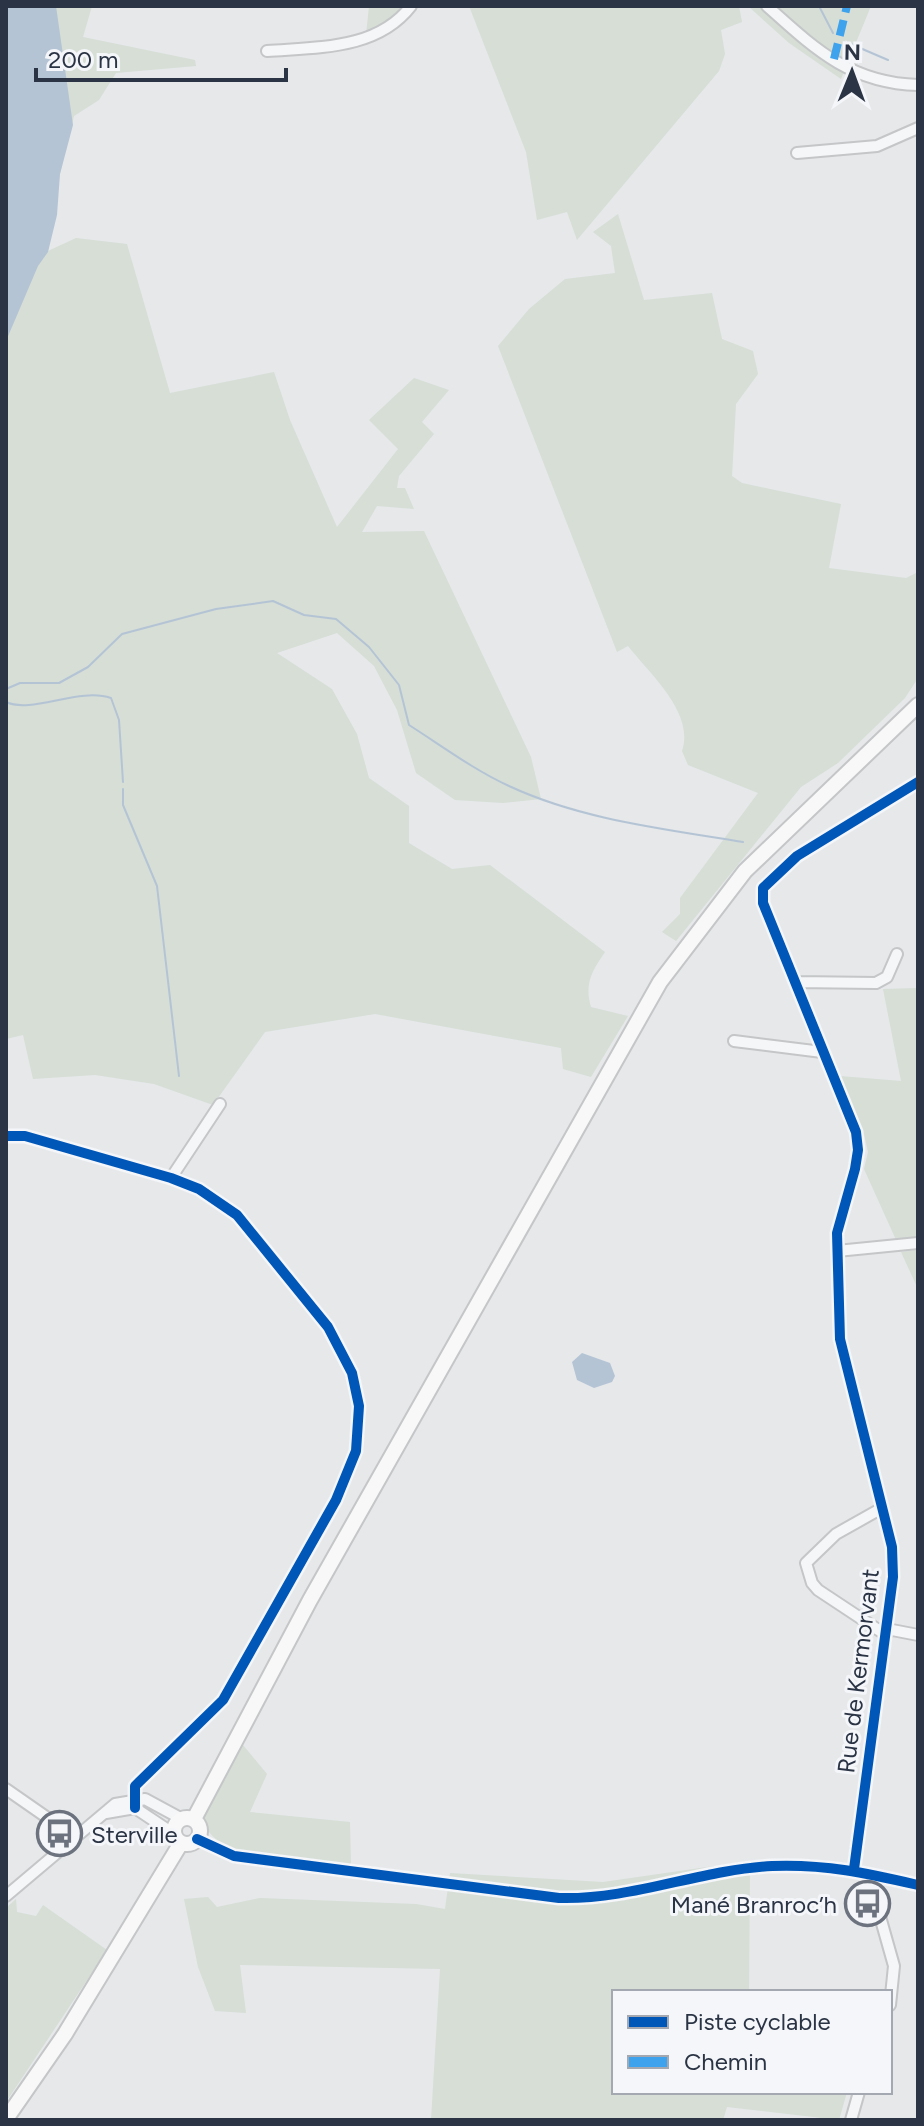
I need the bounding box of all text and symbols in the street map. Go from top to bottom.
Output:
scale bar [36,32,286,82]
north arrow [812,32,892,112]
text: N [844,39,861,66]
text: 200 m [48,45,119,74]
street label: Rue de Kermorvant [831,1567,885,1775]
bus stop icon: Sterville [36,1810,84,1858]
place label: Sterville [91,1820,178,1849]
bus stop icon: Mané Branroc’h [844,1880,892,1928]
place label: Mané Branroc’h [671,1890,837,1919]
legend [612,1990,892,2094]
text: Piste cyclable [684,2007,831,2036]
text: Chemin [684,2047,767,2076]

